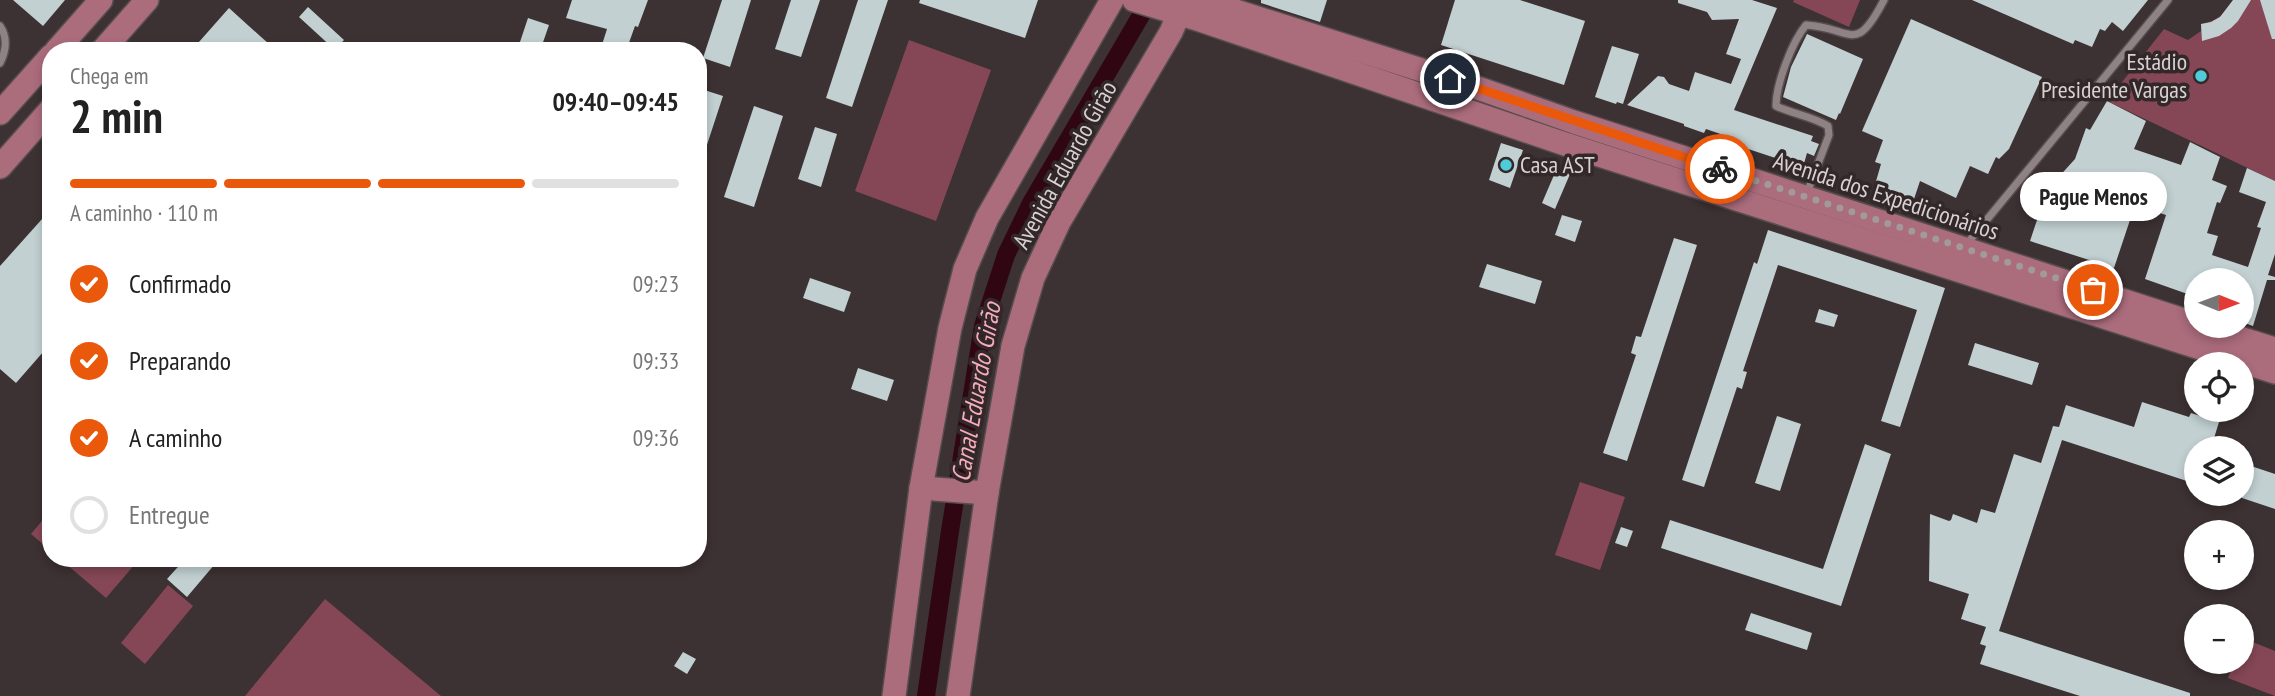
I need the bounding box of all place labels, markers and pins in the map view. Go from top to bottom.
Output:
place label: Estádio Presidente Vargas [2041,46,2187,105]
pin [1420,49,1480,109]
marker: Estádio Presidente Vargas [2193,68,2209,84]
place label: Casa AST [1520,149,1595,180]
marker: Casa AST [1498,157,1514,173]
callout: Pague Menos [2020,171,2166,220]
pin [2063,260,2123,320]

